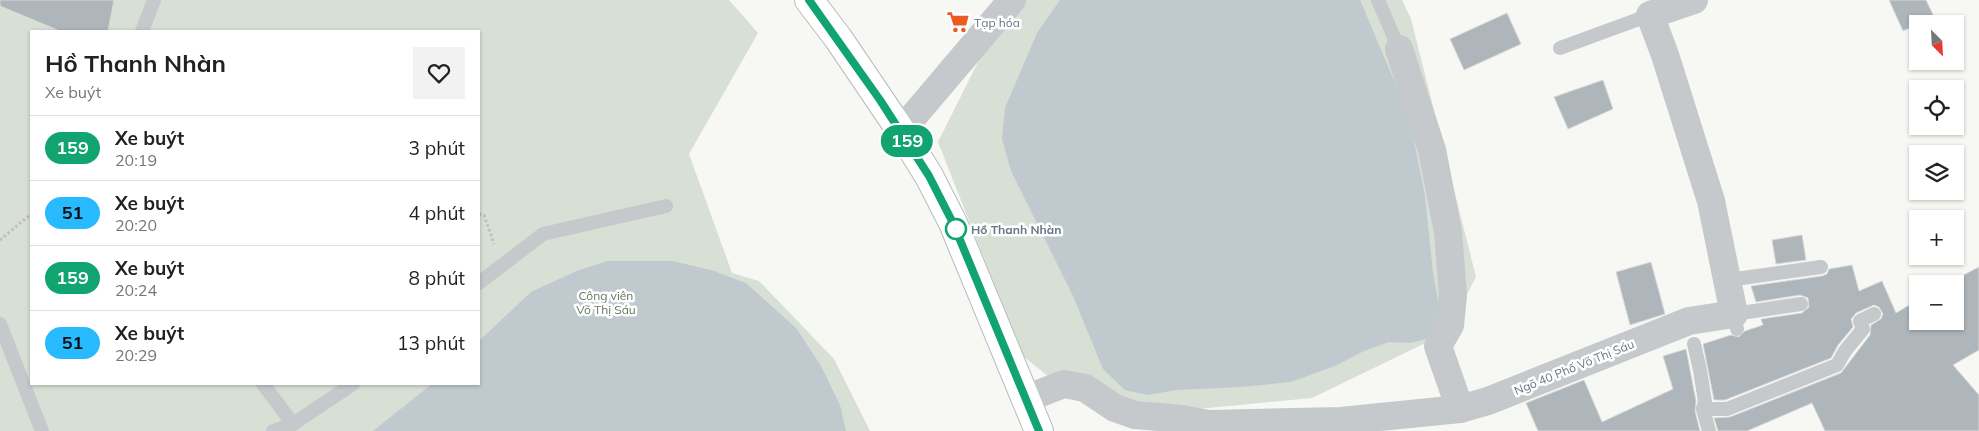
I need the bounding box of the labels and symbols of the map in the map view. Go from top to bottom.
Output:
supermarket icon: Tạp hóa [945,9,971,35]
place label: Tạp hóa [974,15,1020,30]
north arrow [1909,15,1964,70]
line badge: 159 [878,125,936,157]
marker: Hồ Thanh Nhàn [945,218,967,240]
place label: Hồ Thanh Nhàn [971,222,1062,237]
park label: Công viên Võ Thị Sáu [576,288,636,317]
street label: Ngõ 40 Phố Võ Thị Sáu [1512,336,1636,398]

